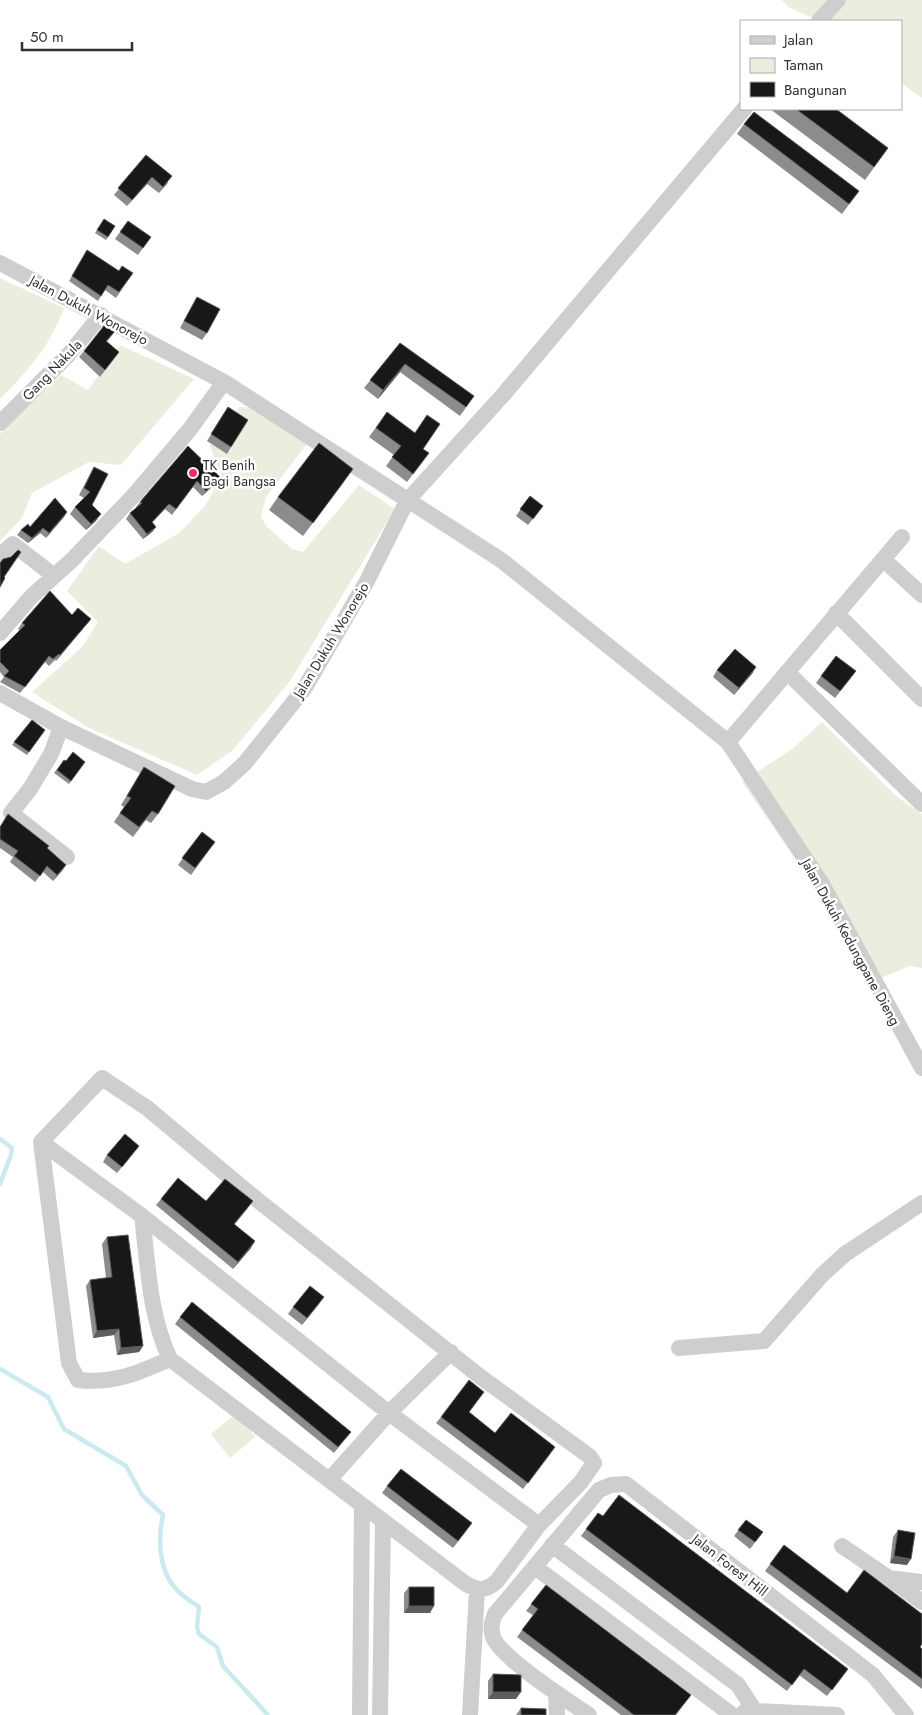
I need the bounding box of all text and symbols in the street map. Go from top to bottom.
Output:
scale bar [22,20,132,52]
legend [740,20,902,110]
text: 50 m [30,26,64,48]
text: Jalan [782,29,813,51]
text: Taman [784,54,823,76]
text: Bangunan [784,79,847,101]
street label: Jalan Dukuh Wonorejo [24,269,152,350]
street label: Gang Nakula [18,335,86,405]
place label: TK Benih Bagi Bangsa [203,455,276,491]
marker: TK Benih Bagi Bangsa [187,467,199,479]
street label: Jalan Dukuh Wonorejo [287,578,374,703]
street label: Jalan Dukuh Kedungpane Dieng [796,853,905,1029]
street label: Jalan Forest Hill [686,1528,772,1601]

